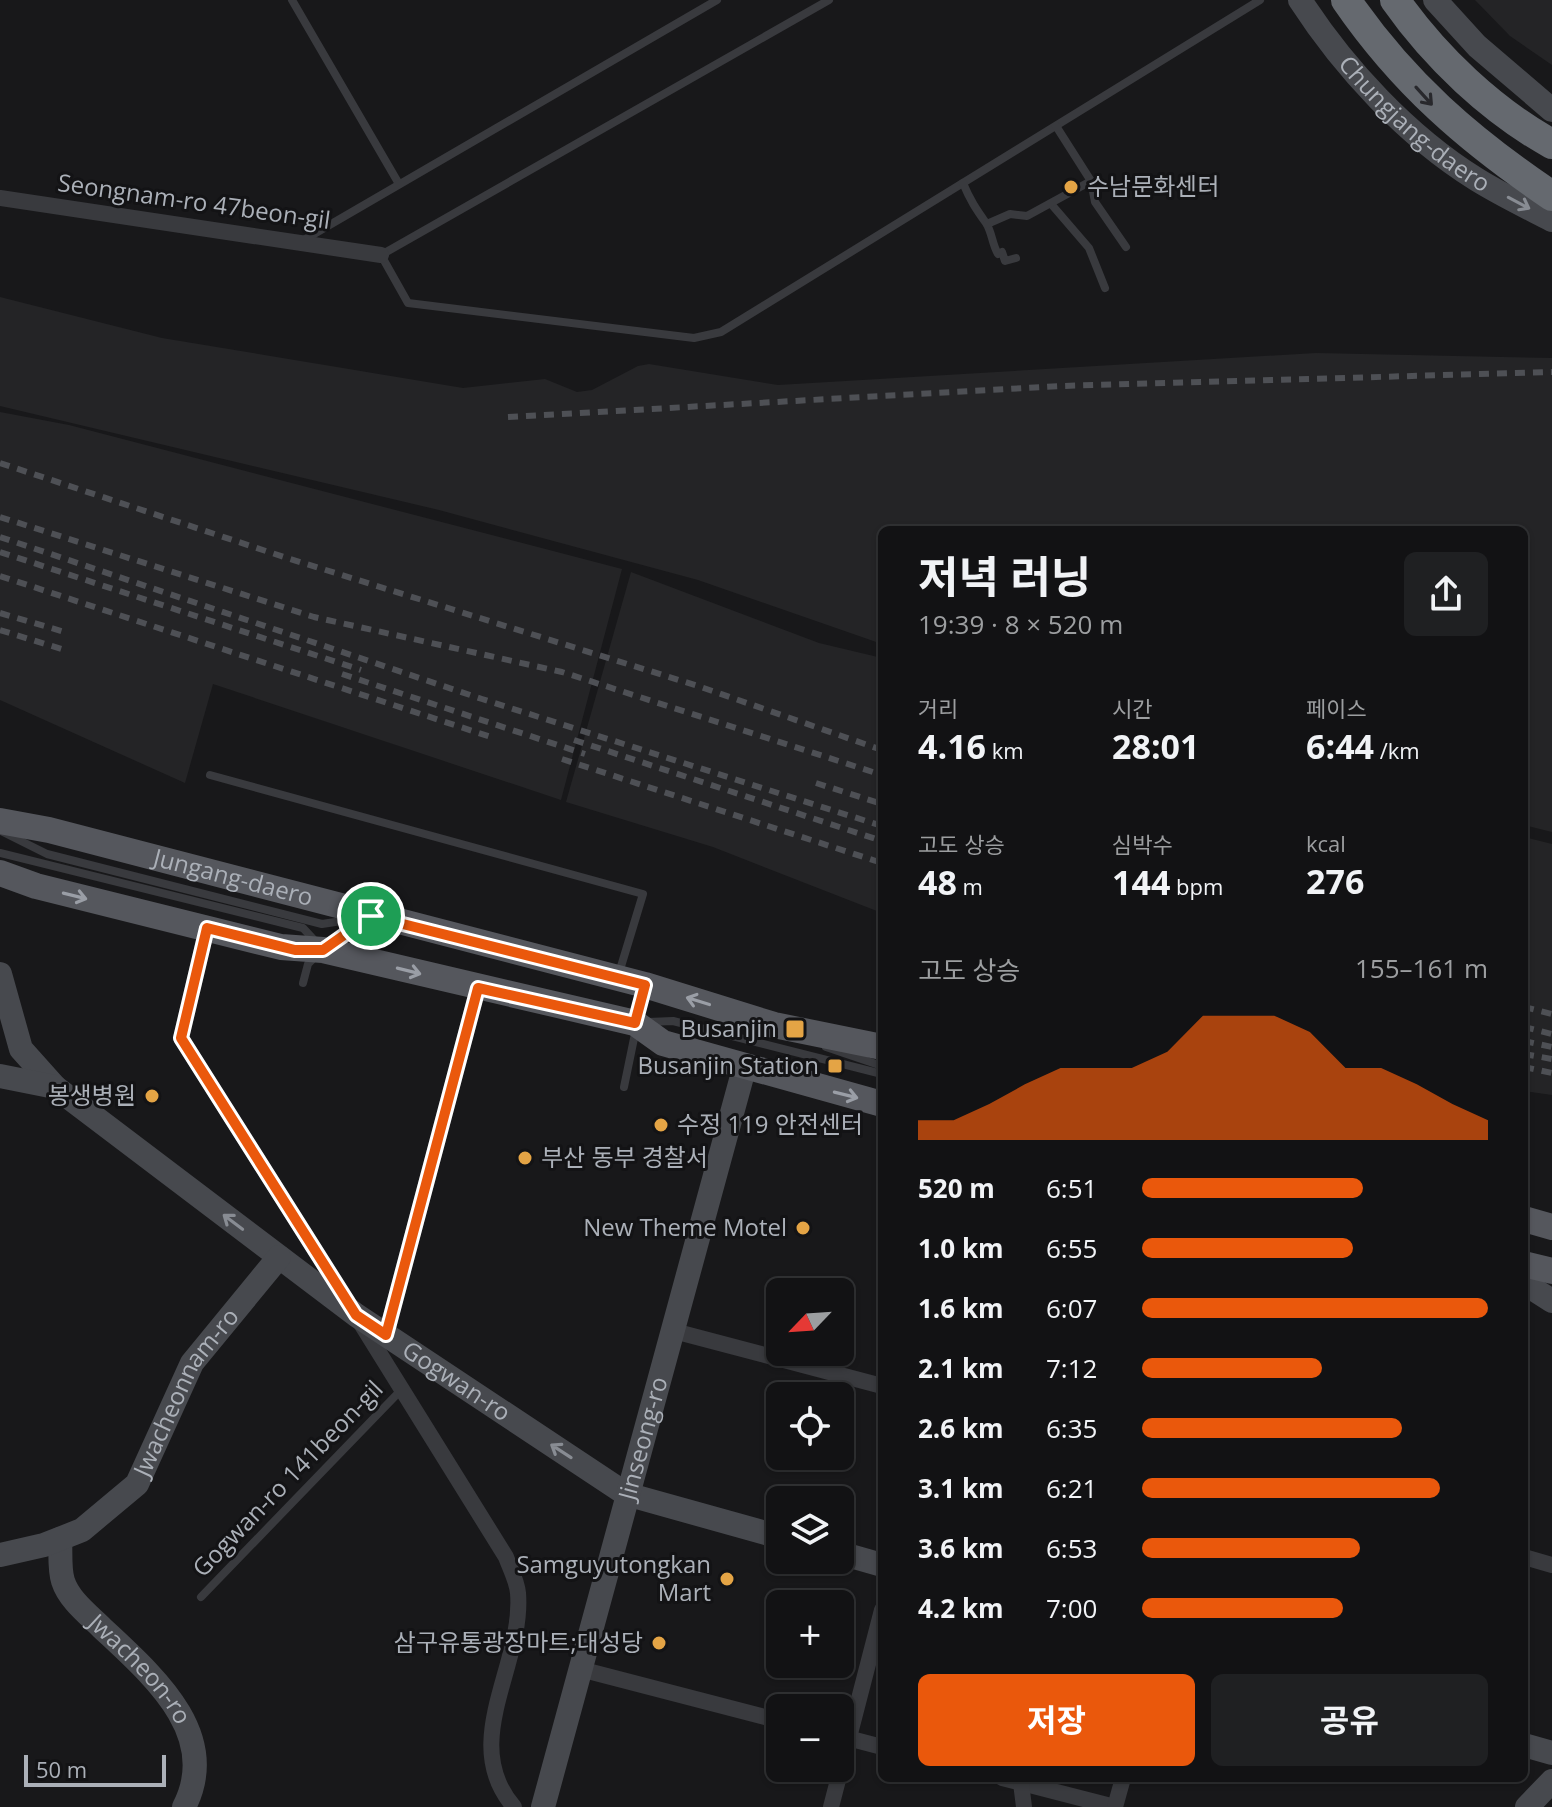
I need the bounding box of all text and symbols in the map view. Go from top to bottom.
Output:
street label: Chungjang-daero [1332,48,1497,199]
one-way arrow [1414,86,1432,106]
street label: Seongnam-ro 47beon-gil [56,165,333,236]
place label: 수남문화센터 [1087,169,1219,202]
marker: 수남문화센터 [1062,178,1080,196]
one-way arrow [1507,195,1531,211]
text: 저녁 러닝 [918,546,1091,606]
button: share [1404,552,1488,636]
text: 19:39 · 8 × 520 m [918,606,1123,642]
text: 거리 [918,693,958,723]
text: 시간 [1112,693,1152,723]
text: 페이스 [1306,693,1367,723]
text: 4.16 [918,723,986,769]
text: 28:01 [1112,723,1199,769]
text: 6:44 [1306,723,1374,769]
text: km [986,735,1024,765]
text: /km [1374,735,1420,765]
text: kcal [1306,828,1346,858]
text: 고도 상승 [918,829,1005,859]
text: 심박수 [1112,829,1173,859]
street label: Jungang-daero [148,839,317,913]
text: 276 [1306,858,1364,904]
text: 48 [918,859,957,905]
text: 144 [1112,859,1170,905]
text: m [957,871,983,901]
text: bpm [1170,871,1223,901]
pin [337,882,405,950]
one-way arrow [61,889,87,904]
icon: arrive [349,894,393,938]
text: 155–161 m [1355,950,1488,986]
text: 고도 상승 [918,952,1020,988]
one-way arrow [396,964,422,979]
one-way arrow [686,993,711,1007]
place label: Busanjin [680,1011,777,1044]
marker: Busanjin [784,1018,806,1040]
place label: Busanjin Station [637,1048,819,1081]
marker: Busanjin Station [826,1057,844,1075]
place label: 봉생병원 [48,1078,136,1111]
marker: 봉생병원 [143,1087,161,1105]
one-way arrow [832,1088,858,1103]
place label: 수정 119 안전센터 [677,1107,863,1140]
marker: 수정 119 안전센터 [652,1116,670,1134]
place label: 부산 동부 경찰서 [541,1140,708,1173]
marker: 부산 동부 경찰서 [516,1149,534,1167]
text: 520 m [918,1170,995,1206]
text: 6:51 [1046,1170,1097,1206]
place label: New Theme Motel [583,1210,787,1243]
one-way arrow [223,1214,244,1231]
marker: New Theme Motel [794,1219,812,1237]
text: 1.0 km [918,1230,1004,1266]
text: 6:55 [1046,1230,1097,1266]
north arrow [766,1278,854,1366]
map controls [766,1278,854,1782]
text: 1.6 km [918,1290,1004,1326]
text: 6:07 [1046,1290,1097,1326]
street label: Jwacheonnam-ro [124,1300,246,1483]
street label: Gogwan-ro [396,1332,518,1428]
text: 2.1 km [918,1350,1004,1386]
text: 7:12 [1046,1350,1097,1386]
street label: Gogwan-ro 141beon-gil [184,1373,389,1583]
street label: Jinseong-ro [609,1373,674,1505]
button: locate [766,1382,854,1470]
text: 2.6 km [918,1410,1004,1446]
text: 6:35 [1046,1410,1097,1446]
one-way arrow [551,1443,573,1459]
text: 3.1 km [918,1470,1004,1506]
text: 6:21 [1046,1470,1097,1506]
button: layers [766,1486,854,1574]
text: 3.6 km [918,1530,1004,1566]
text: 6:53 [1046,1530,1097,1566]
place label: Samguyutongkan Mart [516,1547,711,1608]
marker: Samguyutongkan Mart [718,1570,736,1588]
button: + [766,1590,854,1678]
text: 4.2 km [918,1590,1004,1626]
text: 7:00 [1046,1590,1097,1626]
street label: Jwacheon-ro [81,1604,200,1729]
place label: 삼구유통광장마트;대성당 [394,1625,643,1658]
marker: 삼구유통광장마트;대성당 [650,1634,668,1652]
button: 저장 [918,1674,1195,1766]
button: 공유 [1211,1674,1488,1766]
button: − [766,1694,854,1782]
scale bar [24,1751,166,1787]
text: 50 m [36,1754,87,1784]

